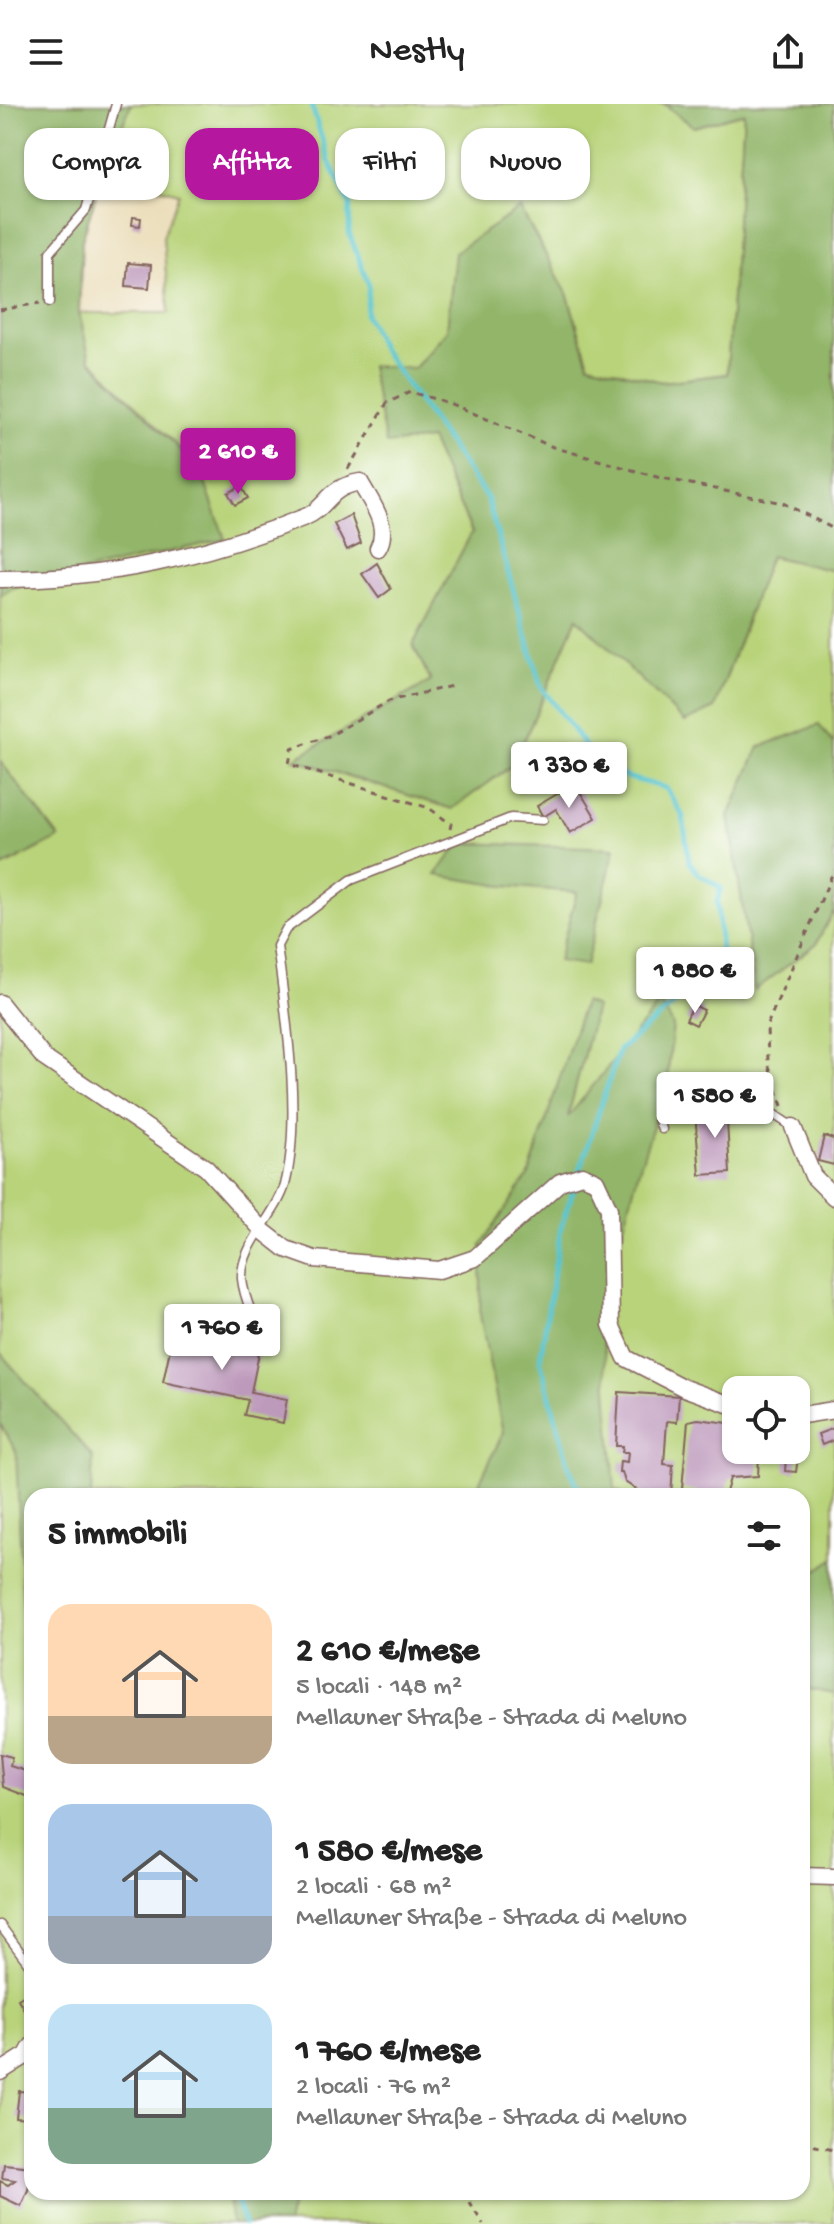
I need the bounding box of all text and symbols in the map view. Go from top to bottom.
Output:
icon: menu [24,30,68,74]
icon: share [766,30,810,74]
text: Nestly [369,31,465,74]
chip: Compra [24,128,169,200]
chip: Affitta [185,128,319,200]
chip: Filtri [335,128,445,200]
chip: Nuovo [461,128,590,200]
pin: 2 610 € [164,428,312,496]
text: 2 610 € [199,438,277,469]
pin: 1 330 € [495,742,643,810]
text: 1 330 € [529,752,609,783]
pin: 1 880 € [621,947,769,1015]
text: 1 880 € [654,957,736,988]
pin: 1 580 € [641,1072,789,1140]
text: 1 580 € [675,1082,755,1113]
pin: 1 760 € [148,1304,296,1372]
text: 1 760 € [182,1314,262,1345]
map controls [722,1376,810,1464]
button: locate [722,1376,810,1464]
icon: filters [742,1514,786,1558]
text: 5 immobili [48,1516,187,1556]
text: 2 610 €/mese [296,1633,479,1673]
icon: home [112,1636,208,1732]
text: 5 locali · 148 m² [296,1673,462,1704]
text: Mellauner Straße - Strada di Meluno [296,1704,687,1735]
text: 1 580 €/mese [296,1833,482,1873]
icon: home [112,1836,208,1932]
text: 2 locali · 68 m² [296,1873,452,1904]
text: Mellauner Straße - Strada di Meluno [296,1904,687,1935]
text: 1 760 €/mese [296,2033,480,2073]
icon: home [112,2036,208,2132]
text: 2 locali · 76 m² [296,2073,451,2104]
text: Mellauner Straße - Strada di Meluno [296,2104,687,2135]

